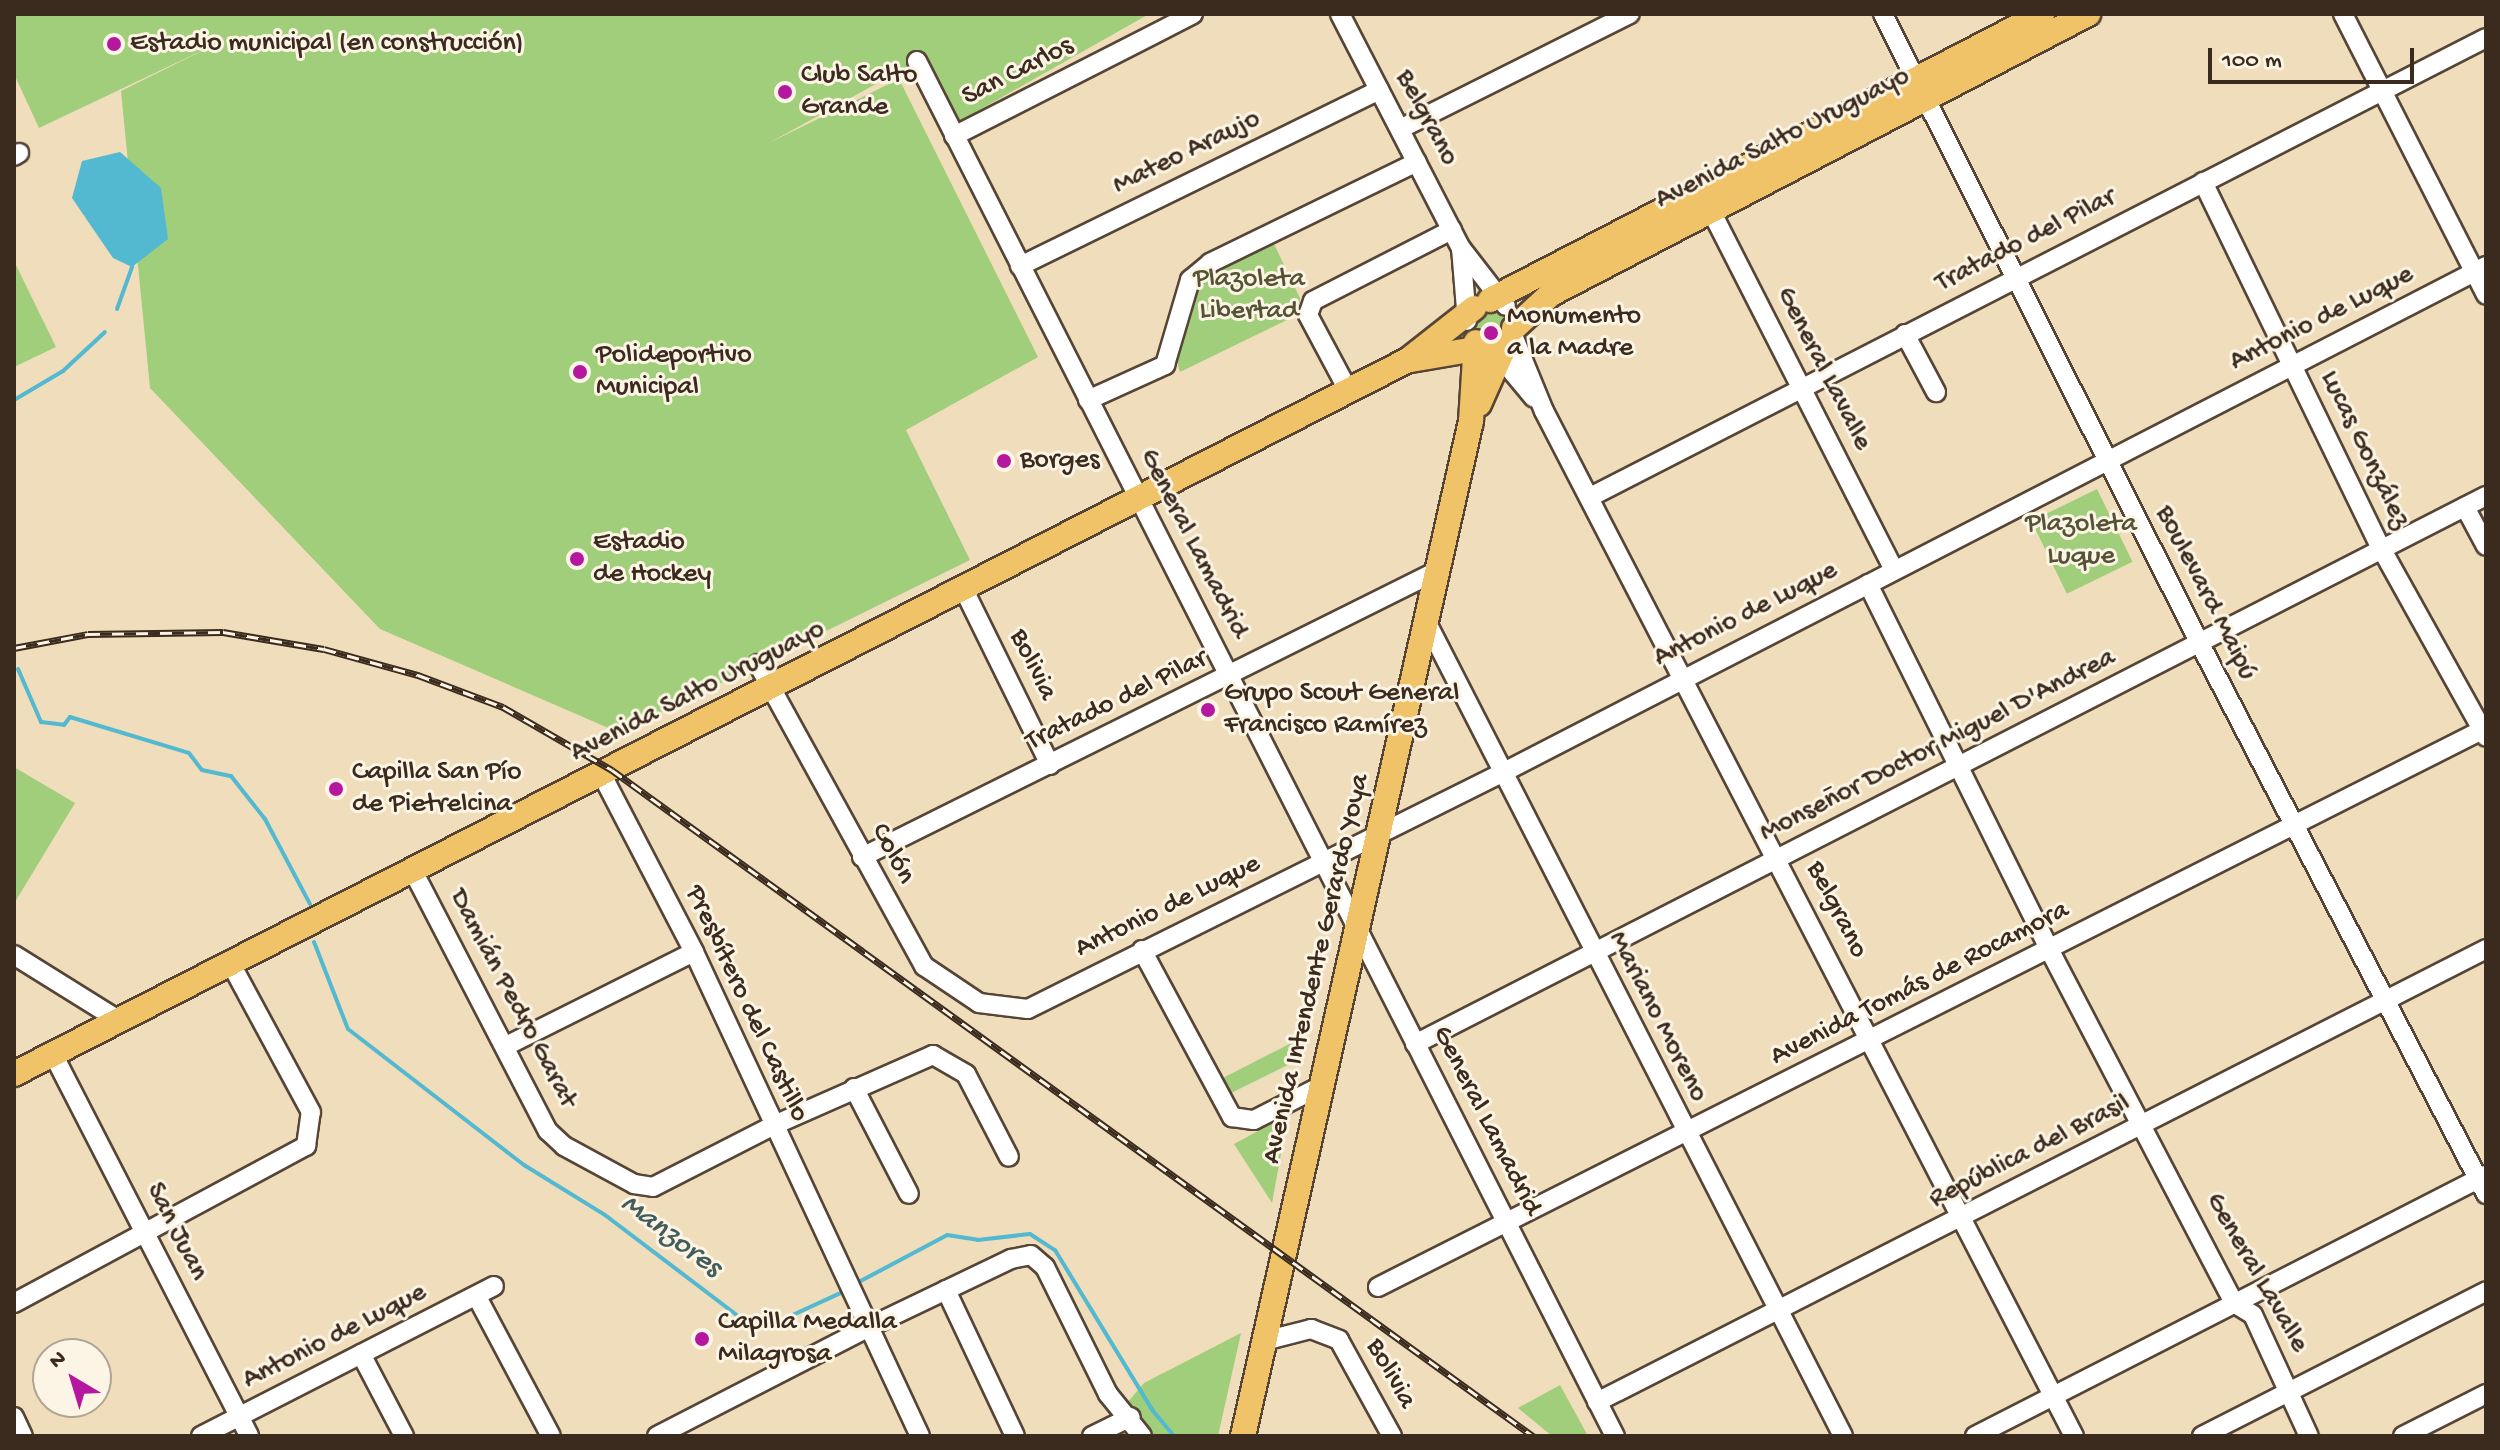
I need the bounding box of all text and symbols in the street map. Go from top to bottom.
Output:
place label: Estadio municipal (en construcción) [130,27,524,61]
street label: San Carlos [957,30,1079,114]
scale bar [2212,32,2418,82]
marker: Estadio municipal (en construcción) [105,35,123,53]
text: 100 m [2222,47,2282,76]
place label: Club Salto Grande [801,59,918,125]
street label: Avenida Salto Uruguayo [1650,60,1916,218]
street label: Belgrano [1387,64,1465,172]
marker: Club Salto Grande [776,83,794,101]
street label: Mateo Araujo [1108,103,1266,203]
street label: Tratado del Pilar [1930,181,2122,301]
street label: Antonio de Luque [2225,258,2419,380]
park label: Plazoleta Libertad [1193,263,1305,329]
street label: General Lavalle [1767,282,1879,456]
place label: Monumento a la Madre [1507,300,1641,366]
marker: Monumento a la Madre [1482,324,1500,342]
place label: Polideportivo Municipal [596,339,752,405]
marker: Polideportivo Municipal [571,363,589,381]
street label: Lucas González [2311,365,2417,535]
place label: Borges [1020,444,1099,478]
street label: General Lamadrid [1131,444,1255,644]
marker: Borges [995,452,1013,470]
street label: Boulevard Maipú [2147,500,2263,686]
park label: Plazoleta Luque [2025,508,2137,574]
place label: Estadio de Hockey [593,526,711,592]
marker: Estadio de Hockey [568,550,586,568]
street label: Antonio de Luque [1649,554,1843,676]
street label: Avenida Salto Uruguayo [565,613,831,771]
street label: Bolivia [1000,624,1064,706]
street label: Monseñor Doctor Miguel D'Andrea [1755,641,2121,851]
street label: Tratado del Pilar [1021,643,1213,759]
place label: Grupo Scout General Francisco Ramírez [1224,677,1459,743]
marker: Grupo Scout General Francisco Ramírez [1199,701,1217,719]
place label: Capilla San Pío de Pietrelcina [352,756,522,822]
street label: Avenida Intendente Gerardo Yoya [1256,771,1378,1167]
marker: Capilla San Pío de Pietrelcina [327,780,345,798]
street label: Colón [862,818,922,890]
street label: Antonio de Luque [1070,848,1266,966]
street label: Belgrano [1797,856,1875,964]
street label: Presbítero del Castillo [676,880,816,1128]
street label: Damián Pedro Garat [440,884,584,1114]
street label: Avenida Tomás de Rocamora [1765,894,2075,1074]
street label: Mariano Moreno [1600,926,1714,1108]
street label: General Lamadrid [1424,1021,1548,1221]
street label: República del Brasil [1924,1087,2136,1217]
street label: San Juan [137,1177,215,1287]
water label: Manzores [612,1187,728,1287]
street label: General Lavalle [2197,1187,2315,1359]
street label: Antonio de Luque [238,1276,432,1398]
place label: Capilla Medalla Milagrosa [718,1306,897,1372]
marker: Capilla Medalla Milagrosa [693,1330,711,1348]
street label: Bolivia [1357,1333,1423,1415]
north arrow [32,1338,112,1418]
text: N [45,1346,72,1375]

